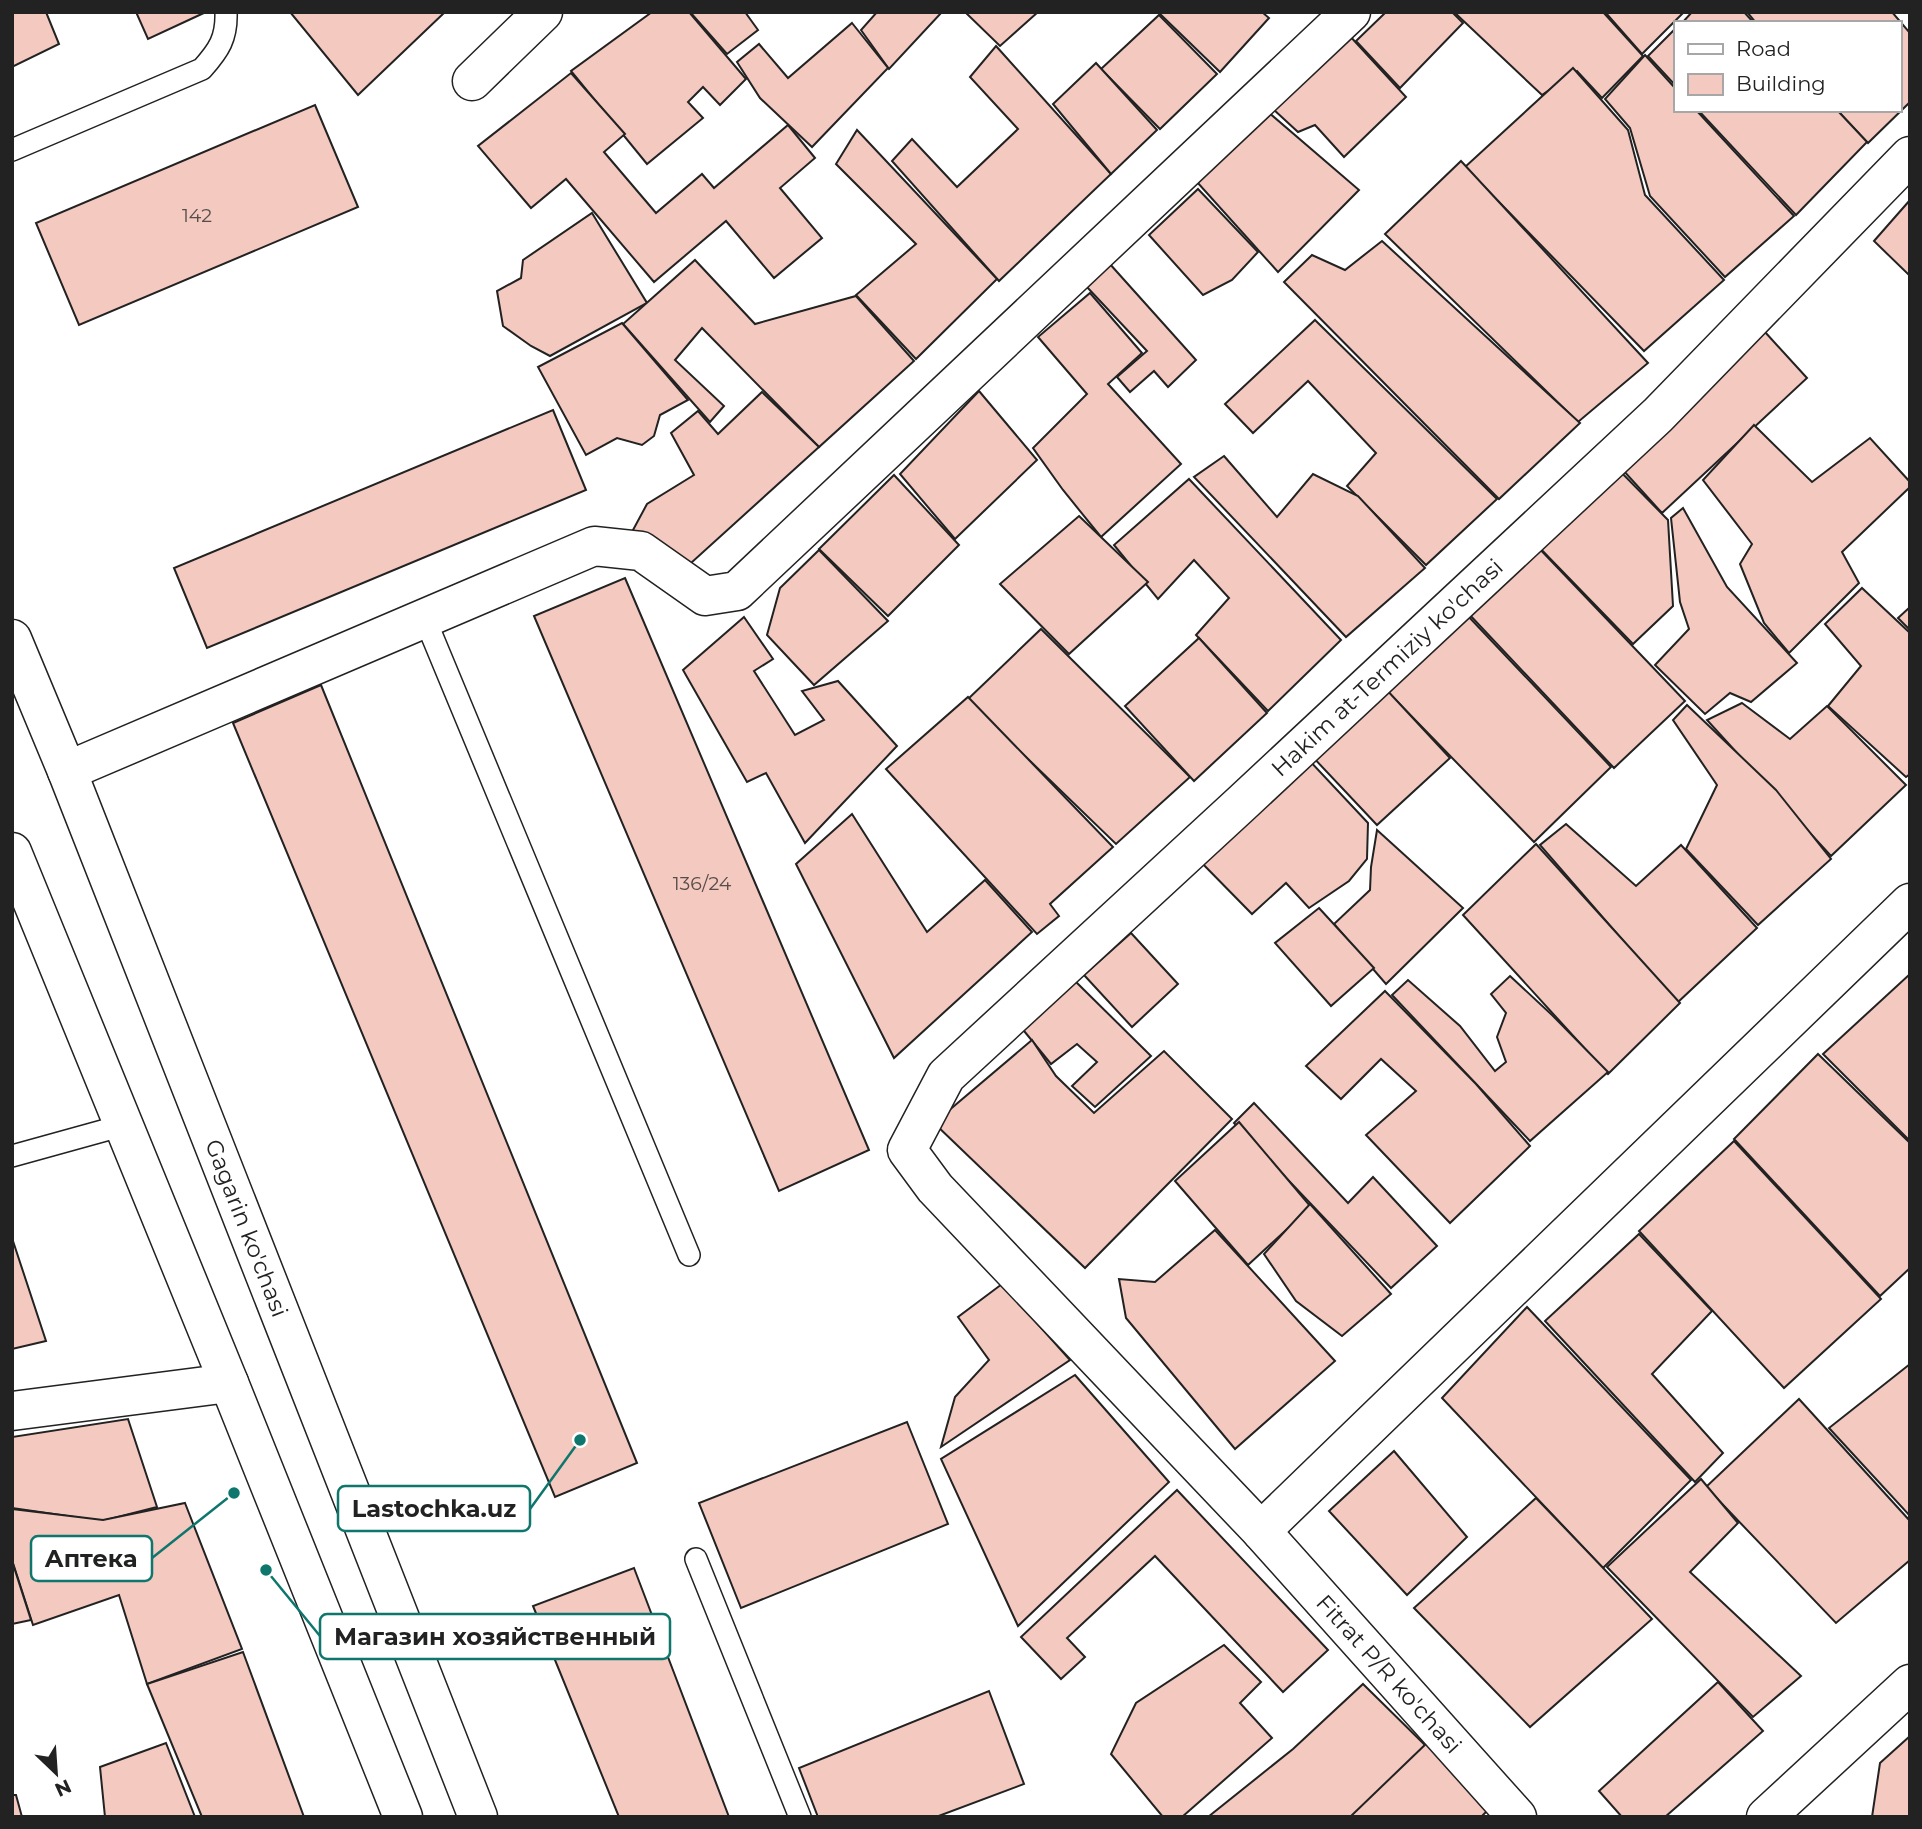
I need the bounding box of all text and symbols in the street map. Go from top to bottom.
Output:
legend [1674,21,1901,112]
text: Road [1736,36,1791,61]
text: Building [1736,71,1826,96]
house number: 142 [182,204,212,227]
street label: Hakim at-Termiziy ko'chasi [1266,553,1509,782]
house number: 136/24 [673,872,732,895]
street label: Gagarin ko'chasi [199,1135,294,1321]
callout: Lastochka.uz [338,1486,530,1531]
text: Lastochka.uz [352,1494,516,1523]
callout: Аптека [31,1536,152,1581]
text: Аптека [44,1544,138,1573]
street label: Fitrat P/R ko'chasi [1310,1589,1468,1759]
callout: Магазин хозяйственный [320,1614,670,1659]
text: Магазин хозяйственный [334,1622,656,1651]
north arrow [21,1738,91,1808]
text: N [51,1774,75,1802]

